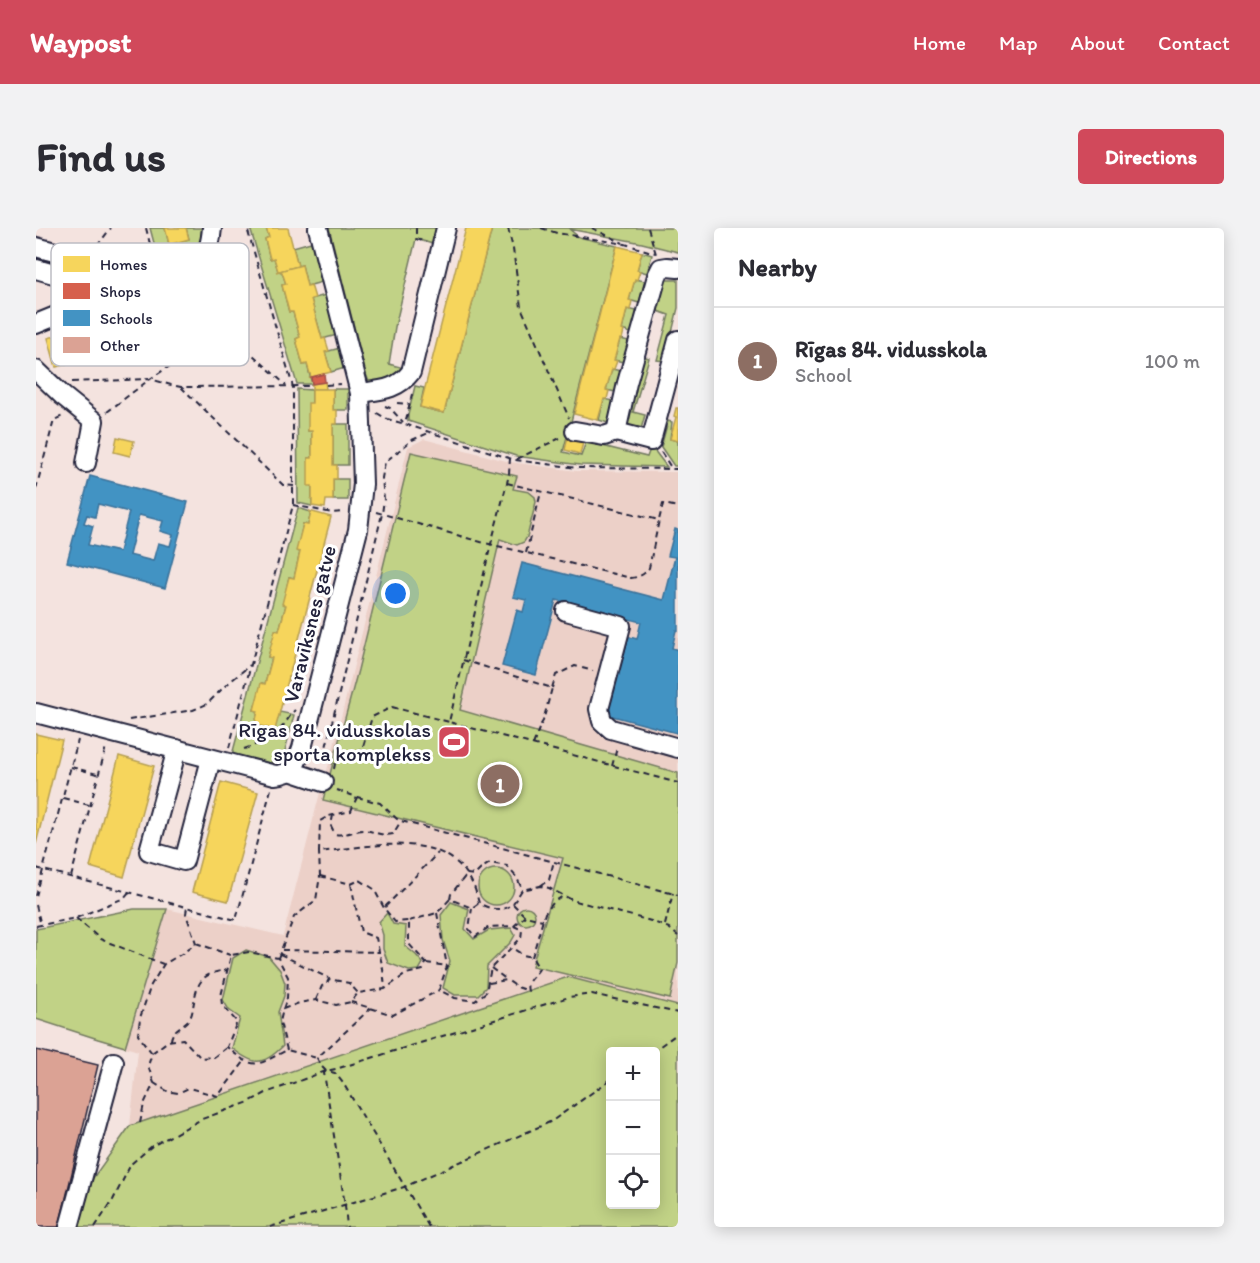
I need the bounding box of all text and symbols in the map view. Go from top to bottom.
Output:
text: Waypost [30,25,132,59]
text: Home [913,30,966,55]
text: Map [999,30,1038,55]
text: About [1071,30,1125,55]
text: Contact [1158,30,1230,55]
button: Directions [1078,129,1224,184]
text: Find us [36,131,166,182]
legend [51,243,249,366]
text: Nearby [738,251,817,283]
text: Homes [100,255,147,274]
text: Shops [100,282,141,301]
text: Schools [100,309,153,328]
text: Other [100,336,140,355]
text: Rīgas 84. vidusskola [795,336,987,363]
text: 1 [753,349,762,373]
text: 100 m [1145,349,1200,373]
text: School [795,363,852,387]
street label: Varavīksnes gatve [278,543,341,705]
your location [381,579,410,608]
place label: Rīgas 84. vidusskolas sporta komplekss [238,717,431,766]
sports icon: Rīgas 84. vidusskolas sporta komplekss [436,724,472,760]
pin: 1 [480,762,520,806]
map controls [606,1047,660,1209]
button: + [606,1047,660,1101]
button: − [606,1101,660,1155]
button: locate [606,1155,660,1209]

